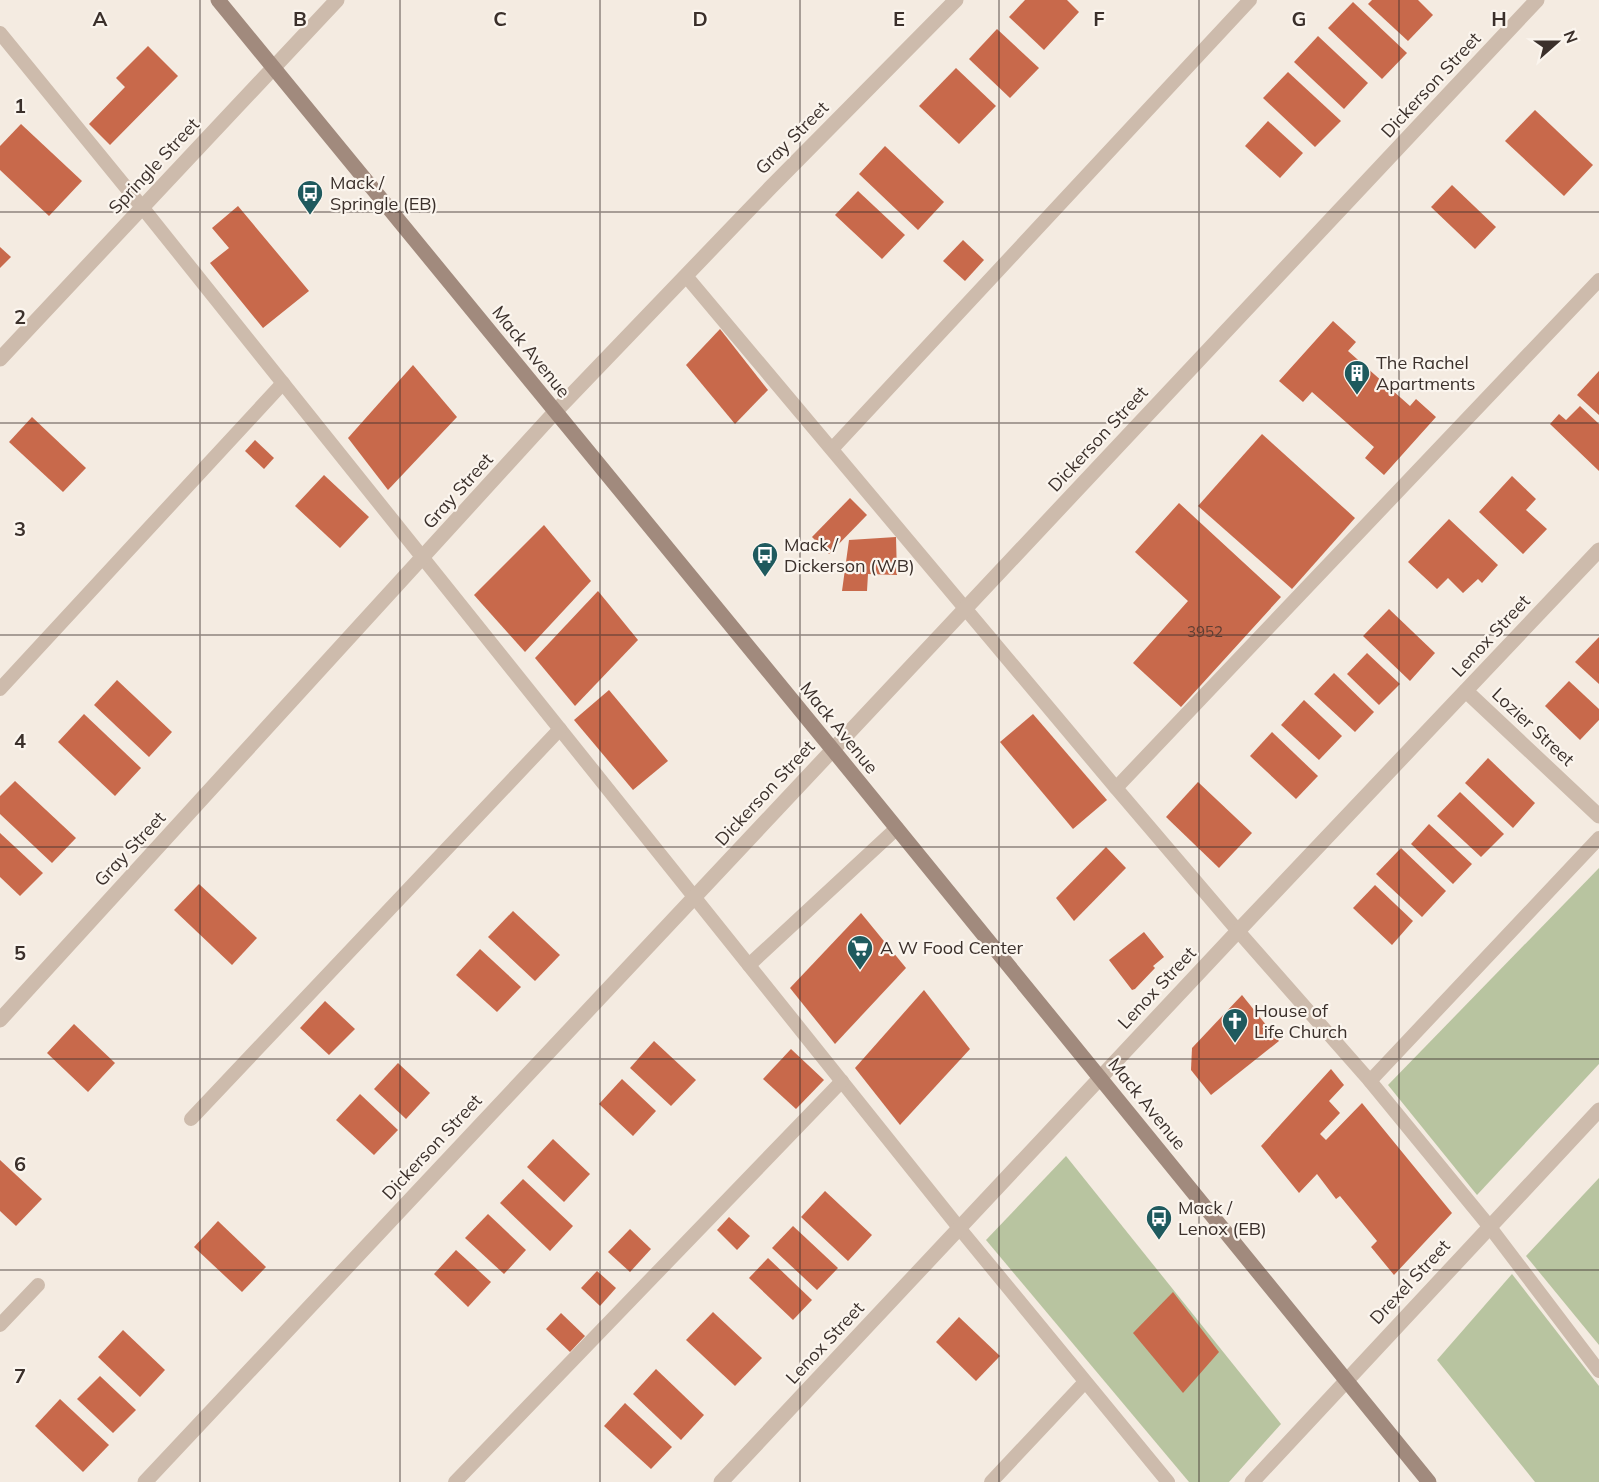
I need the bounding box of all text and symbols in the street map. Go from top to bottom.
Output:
text: A [93,6,108,31]
text: B [293,6,307,31]
text: C [493,6,507,31]
text: D [692,6,708,31]
text: E [893,6,905,31]
text: F [1093,6,1105,31]
text: G [1292,6,1306,31]
text: H [1491,6,1507,31]
north arrow [1527,12,1587,72]
street label: Dickerson Street [1376,27,1485,142]
text: N [1560,27,1583,46]
text: 1 [14,93,26,118]
street label: Gray Street [750,96,833,179]
street label: Springle Street [103,113,204,218]
place label: Mack / Springle (EB) [330,171,437,215]
bus stop icon: Mack / Springle (EB) [295,178,325,216]
street label: Mack Avenue [487,301,576,402]
text: 2 [14,304,26,329]
place label: The Rachel Apartments [1376,351,1476,395]
building icon: The Rachel Apartments [1342,358,1372,396]
street label: Dickerson Street [1043,381,1152,496]
street label: Gray Street [418,448,498,533]
text: 3 [14,516,26,541]
place label: Mack / Dickerson (WB) [784,533,915,577]
bus stop icon: Mack / Dickerson (WB) [750,540,780,578]
street label: Lenox Street [1447,590,1535,682]
house number: 3952 [1187,622,1223,641]
street label: Mack Avenue [795,677,884,778]
street label: Lozier Street [1487,683,1579,771]
text: 4 [14,728,26,753]
street label: Dickerson Street [710,735,819,850]
street label: Gray Street [89,806,170,891]
supermarket icon: A W Food Center [845,933,875,971]
place label: A W Food Center [880,936,1023,959]
text: 5 [14,940,26,965]
street label: Lenox Street [1113,942,1201,1034]
place label: House of Life Church [1254,999,1348,1043]
church icon: House of Life Church [1220,1006,1250,1044]
street label: Mack Avenue [1103,1053,1192,1154]
street label: Dickerson Street [377,1089,486,1204]
text: 6 [14,1151,26,1176]
place label: Mack / Lenox (EB) [1178,1196,1267,1240]
bus stop icon: Mack / Lenox (EB) [1144,1203,1174,1241]
street label: Drexel Street [1365,1234,1455,1329]
street label: Lenox Street [781,1297,869,1389]
text: 7 [14,1363,26,1388]

